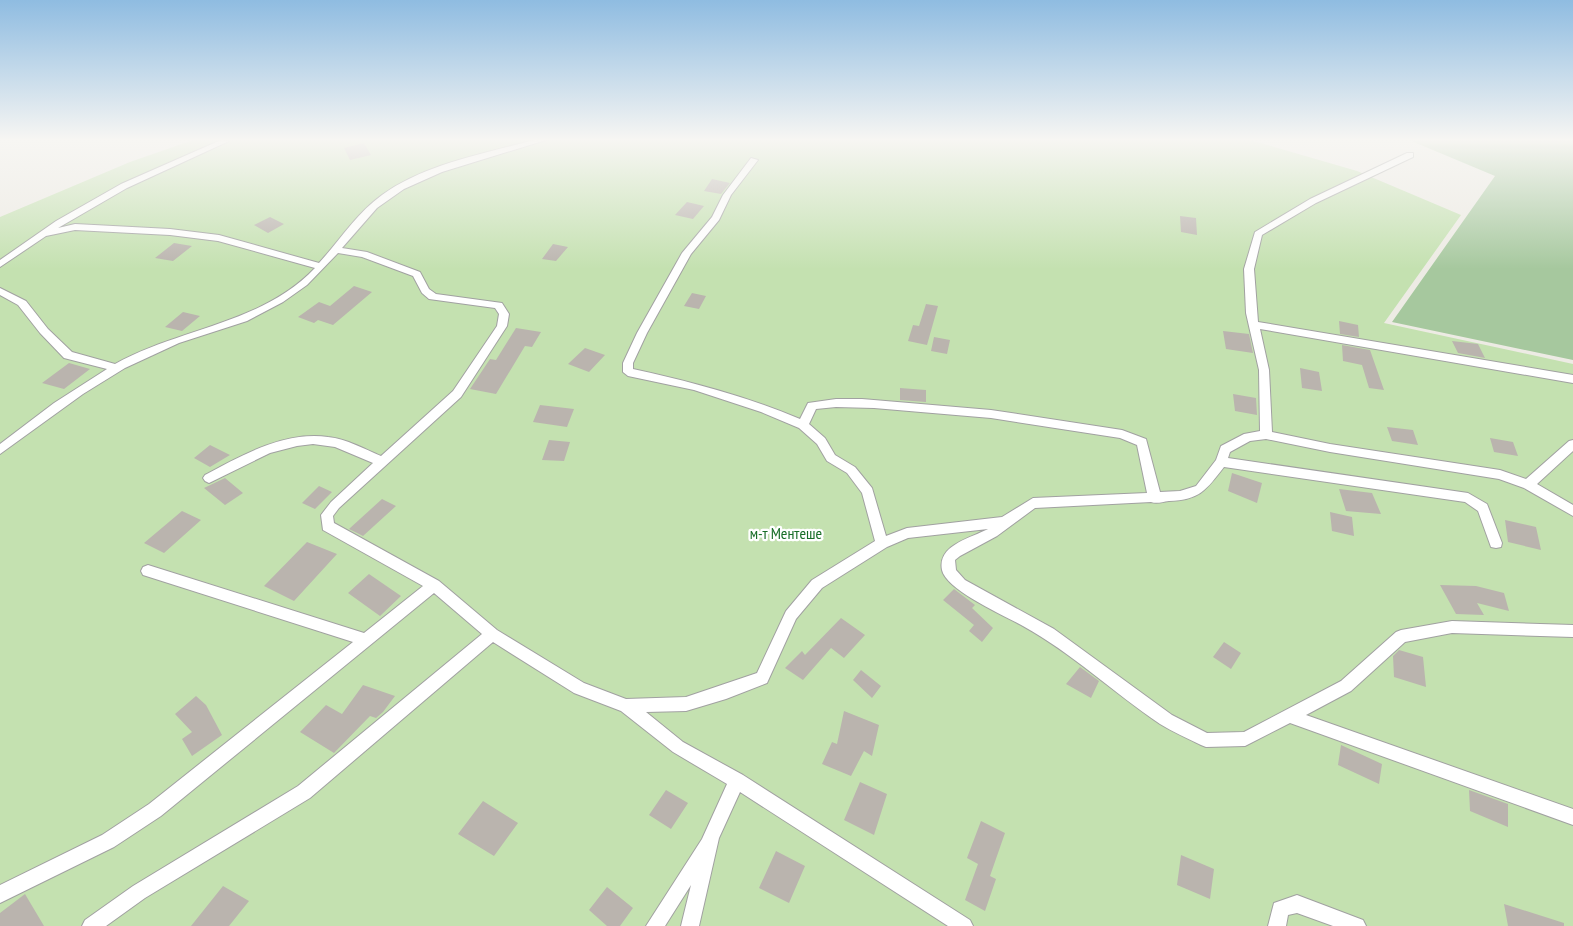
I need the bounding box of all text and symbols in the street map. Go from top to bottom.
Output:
park label: м-т Ментeше [750,523,822,543]

